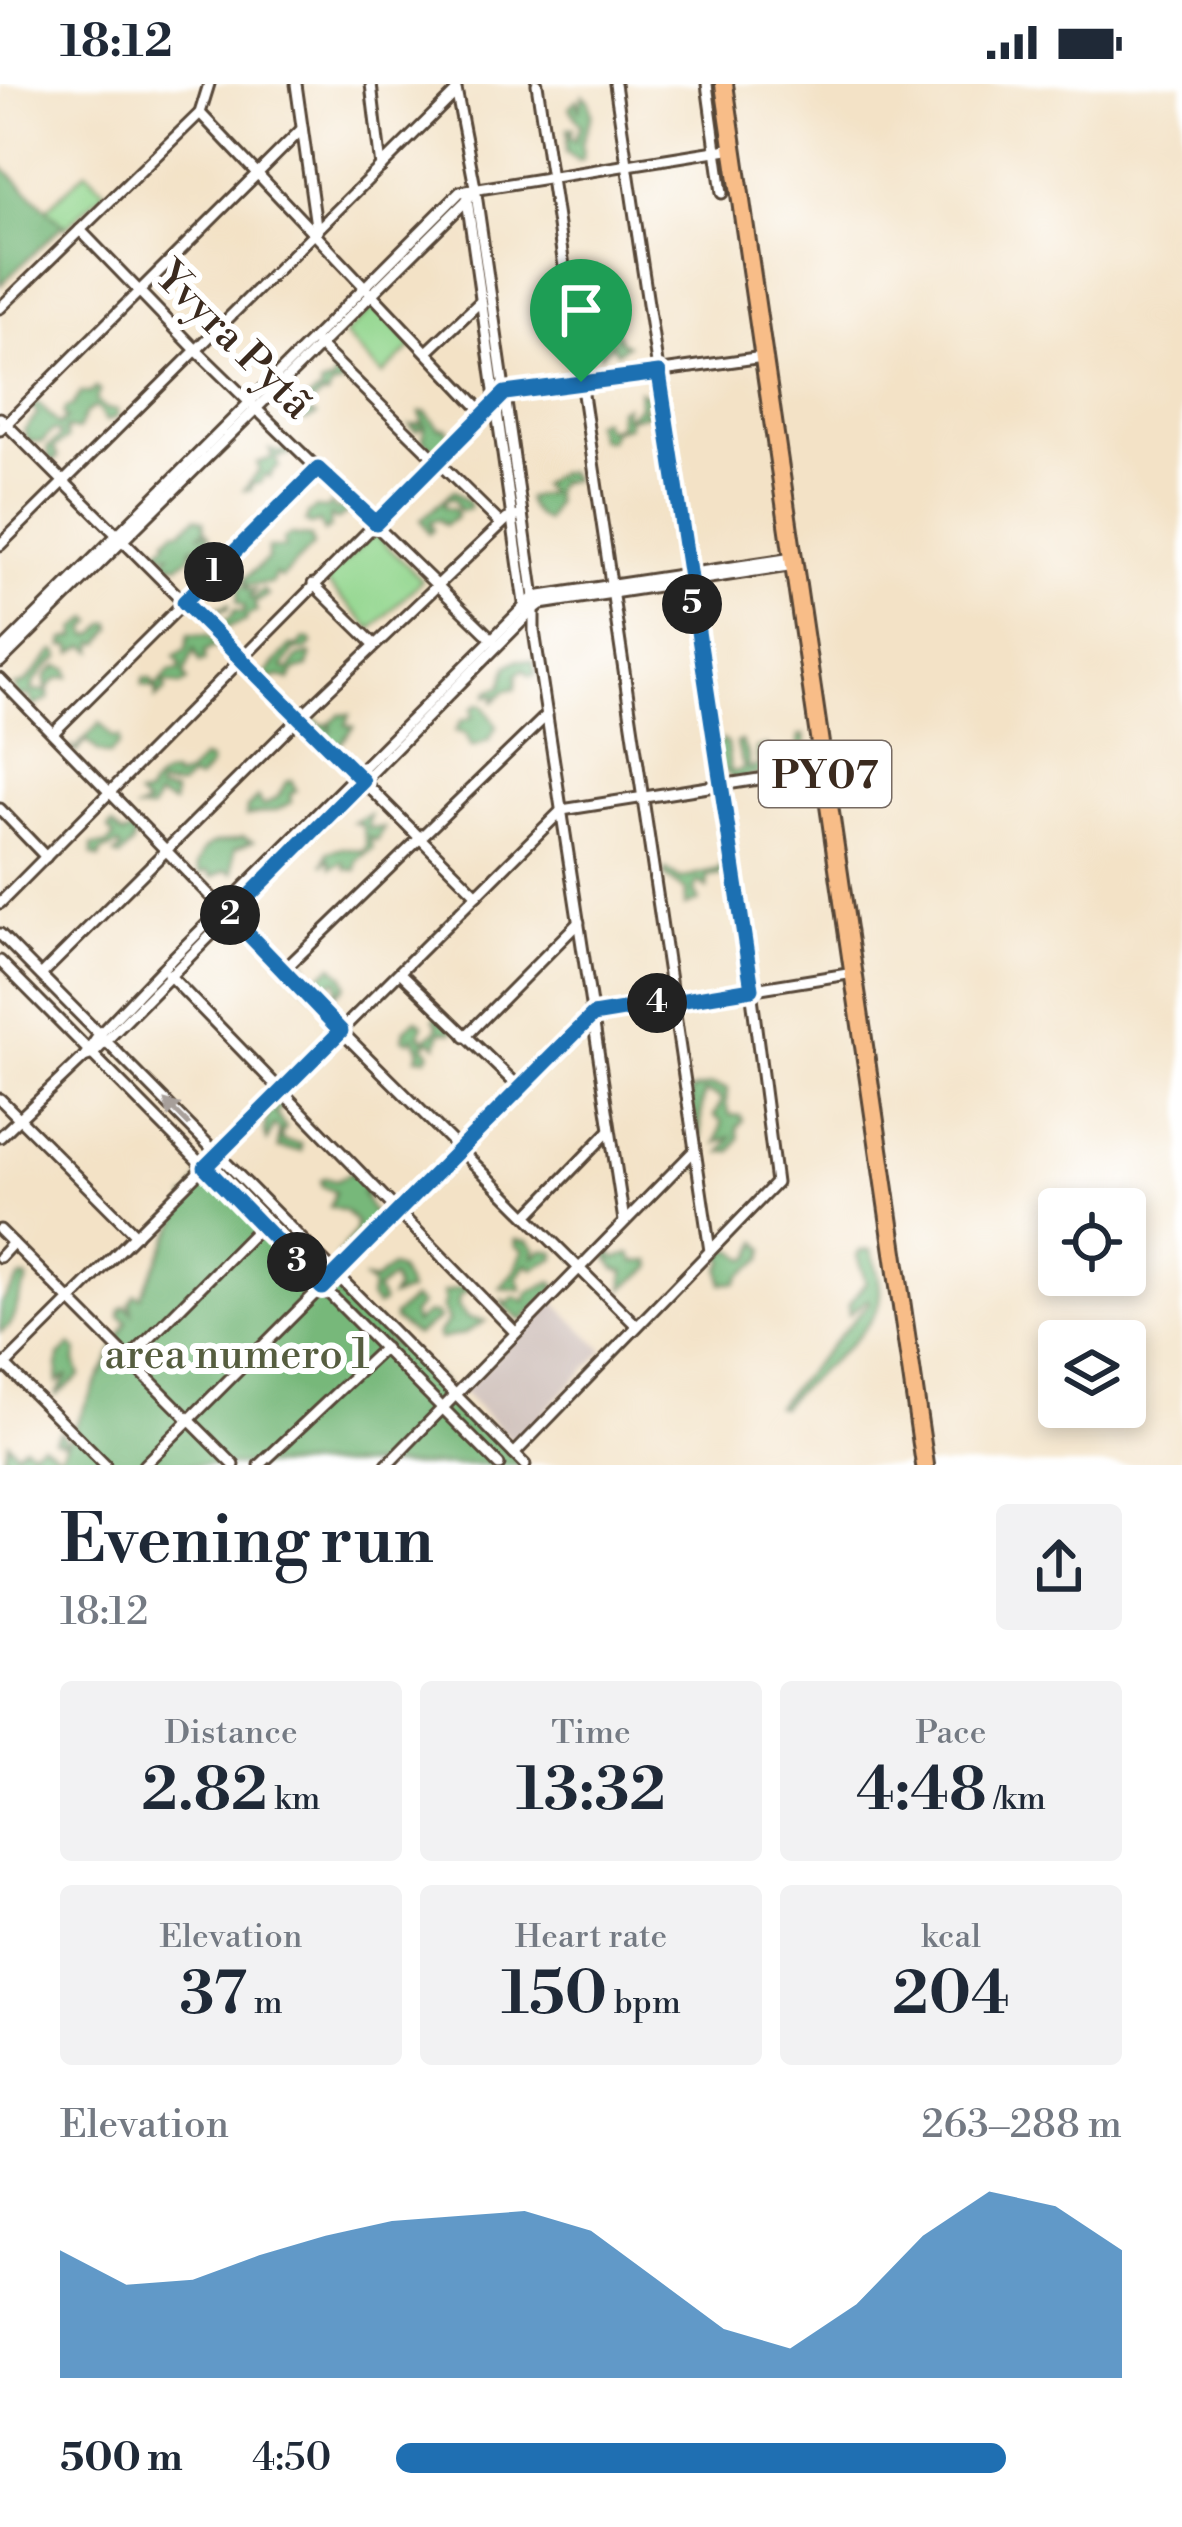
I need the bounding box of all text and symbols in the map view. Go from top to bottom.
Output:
text: 18:12 [60,14,173,71]
street label: Yvyra Pytã [141,249,324,432]
pin [530,259,632,382]
icon: arrive [548,277,614,343]
pin: 1 [184,542,244,602]
text: 1 [206,551,222,592]
pin: 5 [662,574,722,634]
text: 5 [682,583,702,624]
road number: PY07 [759,741,891,807]
pin: 2 [200,885,260,945]
text: 2 [220,894,240,935]
pin: 4 [627,973,687,1033]
text: 4 [646,982,668,1023]
one-way arrow [163,1099,191,1127]
map controls [1038,1188,1146,1428]
button: locate [1038,1188,1146,1296]
pin: 3 [267,1232,327,1292]
text: 3 [287,1241,307,1282]
button: layers [1038,1320,1146,1428]
park label: area numero 1 [104,1329,370,1382]
text: Evening run [60,1501,434,1584]
button: share [996,1504,1122,1630]
text: 18:12 [60,1588,149,1637]
text: Distance [164,1713,298,1754]
text: Time [551,1713,631,1754]
text: Pace [916,1713,986,1754]
text: 2.82 [142,1754,268,1829]
text: 13:32 [516,1754,666,1829]
text: 4:48 [856,1754,987,1829]
text: km [268,1779,321,1820]
text: /km [987,1779,1046,1820]
text: Elevation [160,1917,302,1958]
text: Heart rate [515,1917,667,1958]
text: kcal [921,1917,981,1958]
text: 37 [179,1958,247,2033]
text: 150 [501,1958,607,2033]
text: 204 [892,1958,1010,2033]
text: m [247,1983,283,2024]
text: bpm [607,1983,681,2024]
text: Elevation [60,2101,229,2150]
text: 263–288 m [921,2101,1122,2150]
text: 500 m [60,2434,183,2483]
text: 4:50 [252,2434,331,2483]

